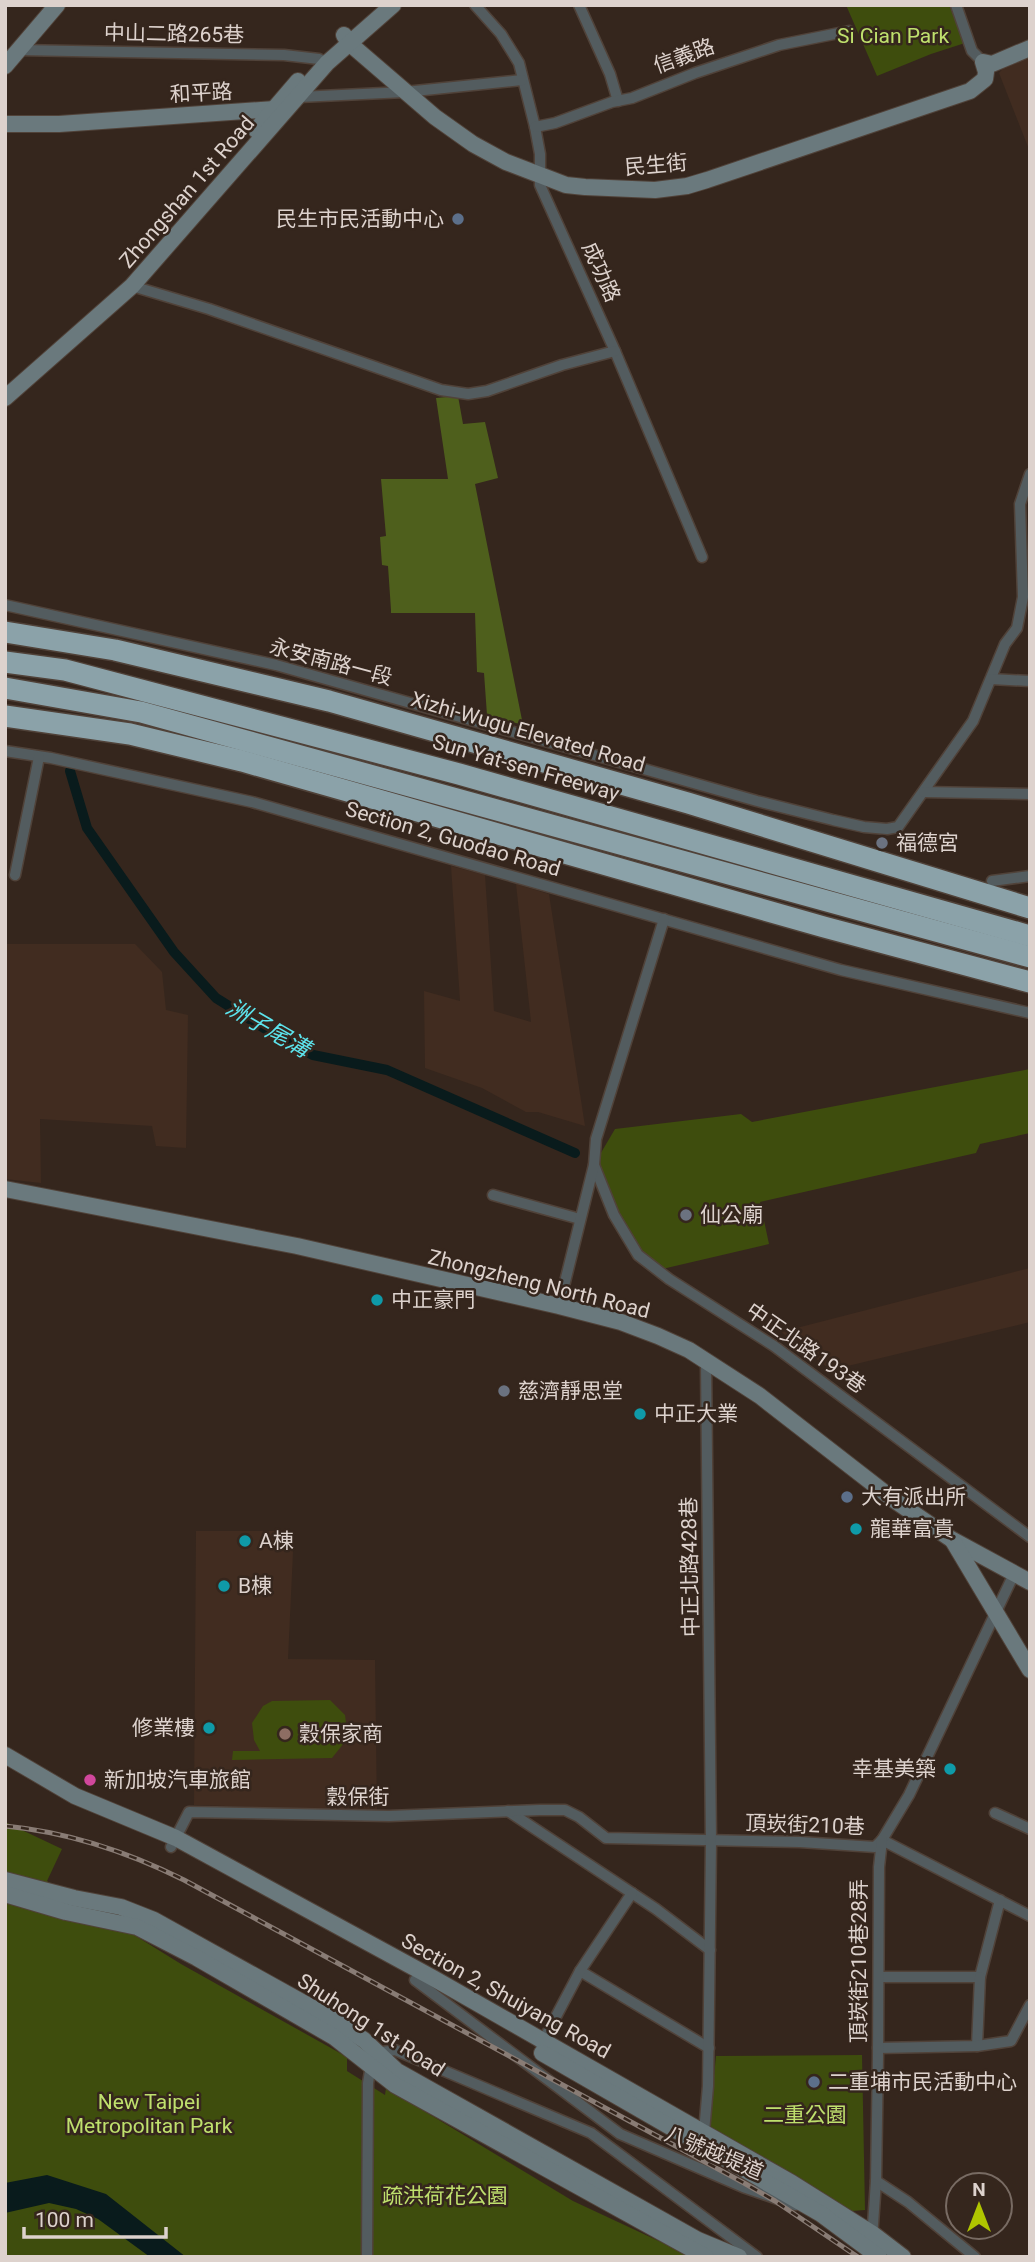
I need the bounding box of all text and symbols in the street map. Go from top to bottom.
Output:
street label: 中山二路265巷 [104,21,244,47]
park label: Si Cian Park [837,24,949,48]
street label: 信義路 [650,34,718,78]
street label: 和平路 [169,79,233,107]
street label: Zhongshan 1st Road [115,111,259,273]
street label: 民生街 [624,150,688,180]
place label: 民生市民活動中心 [276,207,444,231]
marker: 民生市民活動中心 [450,211,466,227]
street label: 成功路 [577,238,625,306]
street label: 永安南路一段 [267,634,395,690]
street label: Xizhi-Wugu Elevated Road [408,687,648,777]
street label: Sun Yat-sen Freeway [430,730,622,806]
street label: Section 2, Guodao Road [343,797,563,881]
place label: 福德宮 [896,831,959,855]
marker: 福德宮 [874,835,890,851]
water label: 洲子尾溝 [221,994,317,1065]
place label: 仙公廟 [700,1203,763,1227]
marker: 仙公廟 [678,1207,694,1223]
street label: Zhongzheng North Road [426,1245,652,1323]
place label: 中正豪門 [391,1288,475,1312]
marker: 中正豪門 [369,1292,385,1308]
street label: 中正北路193巷 [742,1298,870,1398]
place label: 慈濟靜思堂 [518,1379,623,1403]
marker: 慈濟靜思堂 [496,1383,512,1399]
place label: 中正大業 [654,1402,738,1426]
marker: 中正大業 [632,1406,648,1422]
place label: 大有派出所 [861,1485,966,1509]
marker: 大有派出所 [839,1489,855,1505]
street label: 中正北路428巷 [677,1497,703,1637]
place label: 龍華富貴 [870,1517,954,1541]
marker: 龍華富貴 [848,1521,864,1537]
place label: A棟 [259,1529,294,1553]
marker: A棟 [237,1533,253,1549]
place label: B棟 [238,1574,272,1598]
marker: B棟 [216,1578,232,1594]
place label: 修業樓 [132,1716,195,1740]
marker: 修業樓 [201,1720,217,1736]
place label: 穀保家商 [299,1722,383,1746]
marker: 穀保家商 [277,1726,293,1742]
place label: 幸基美築 [852,1757,936,1781]
marker: 幸基美築 [942,1761,958,1777]
place label: 新加坡汽車旅館 [104,1768,251,1792]
marker: 新加坡汽車旅館 [82,1772,98,1788]
street label: 穀保街 [327,1785,390,1809]
street label: 頂崁街210巷 [745,1811,865,1839]
street label: 頂崁街210巷28弄 [847,1879,871,2043]
street label: Section 2, Shuiyang Road [397,1928,615,2064]
street label: Shuhong 1st Road [293,1968,449,2082]
place label: 二重埔市民活動中心 [828,2070,1017,2094]
marker: 二重埔市民活動中心 [806,2074,822,2090]
park label: New Taipei Metropolitan Park [66,2090,233,2138]
park label: 二重公園 [763,2103,847,2127]
street label: 八號越堤道 [661,2121,767,2185]
north arrow [944,2171,1014,2241]
text: N [972,2178,986,2201]
park label: 疏洪荷花公園 [382,2184,508,2208]
scale bar [24,2196,166,2240]
text: 100 m [35,2208,94,2232]

